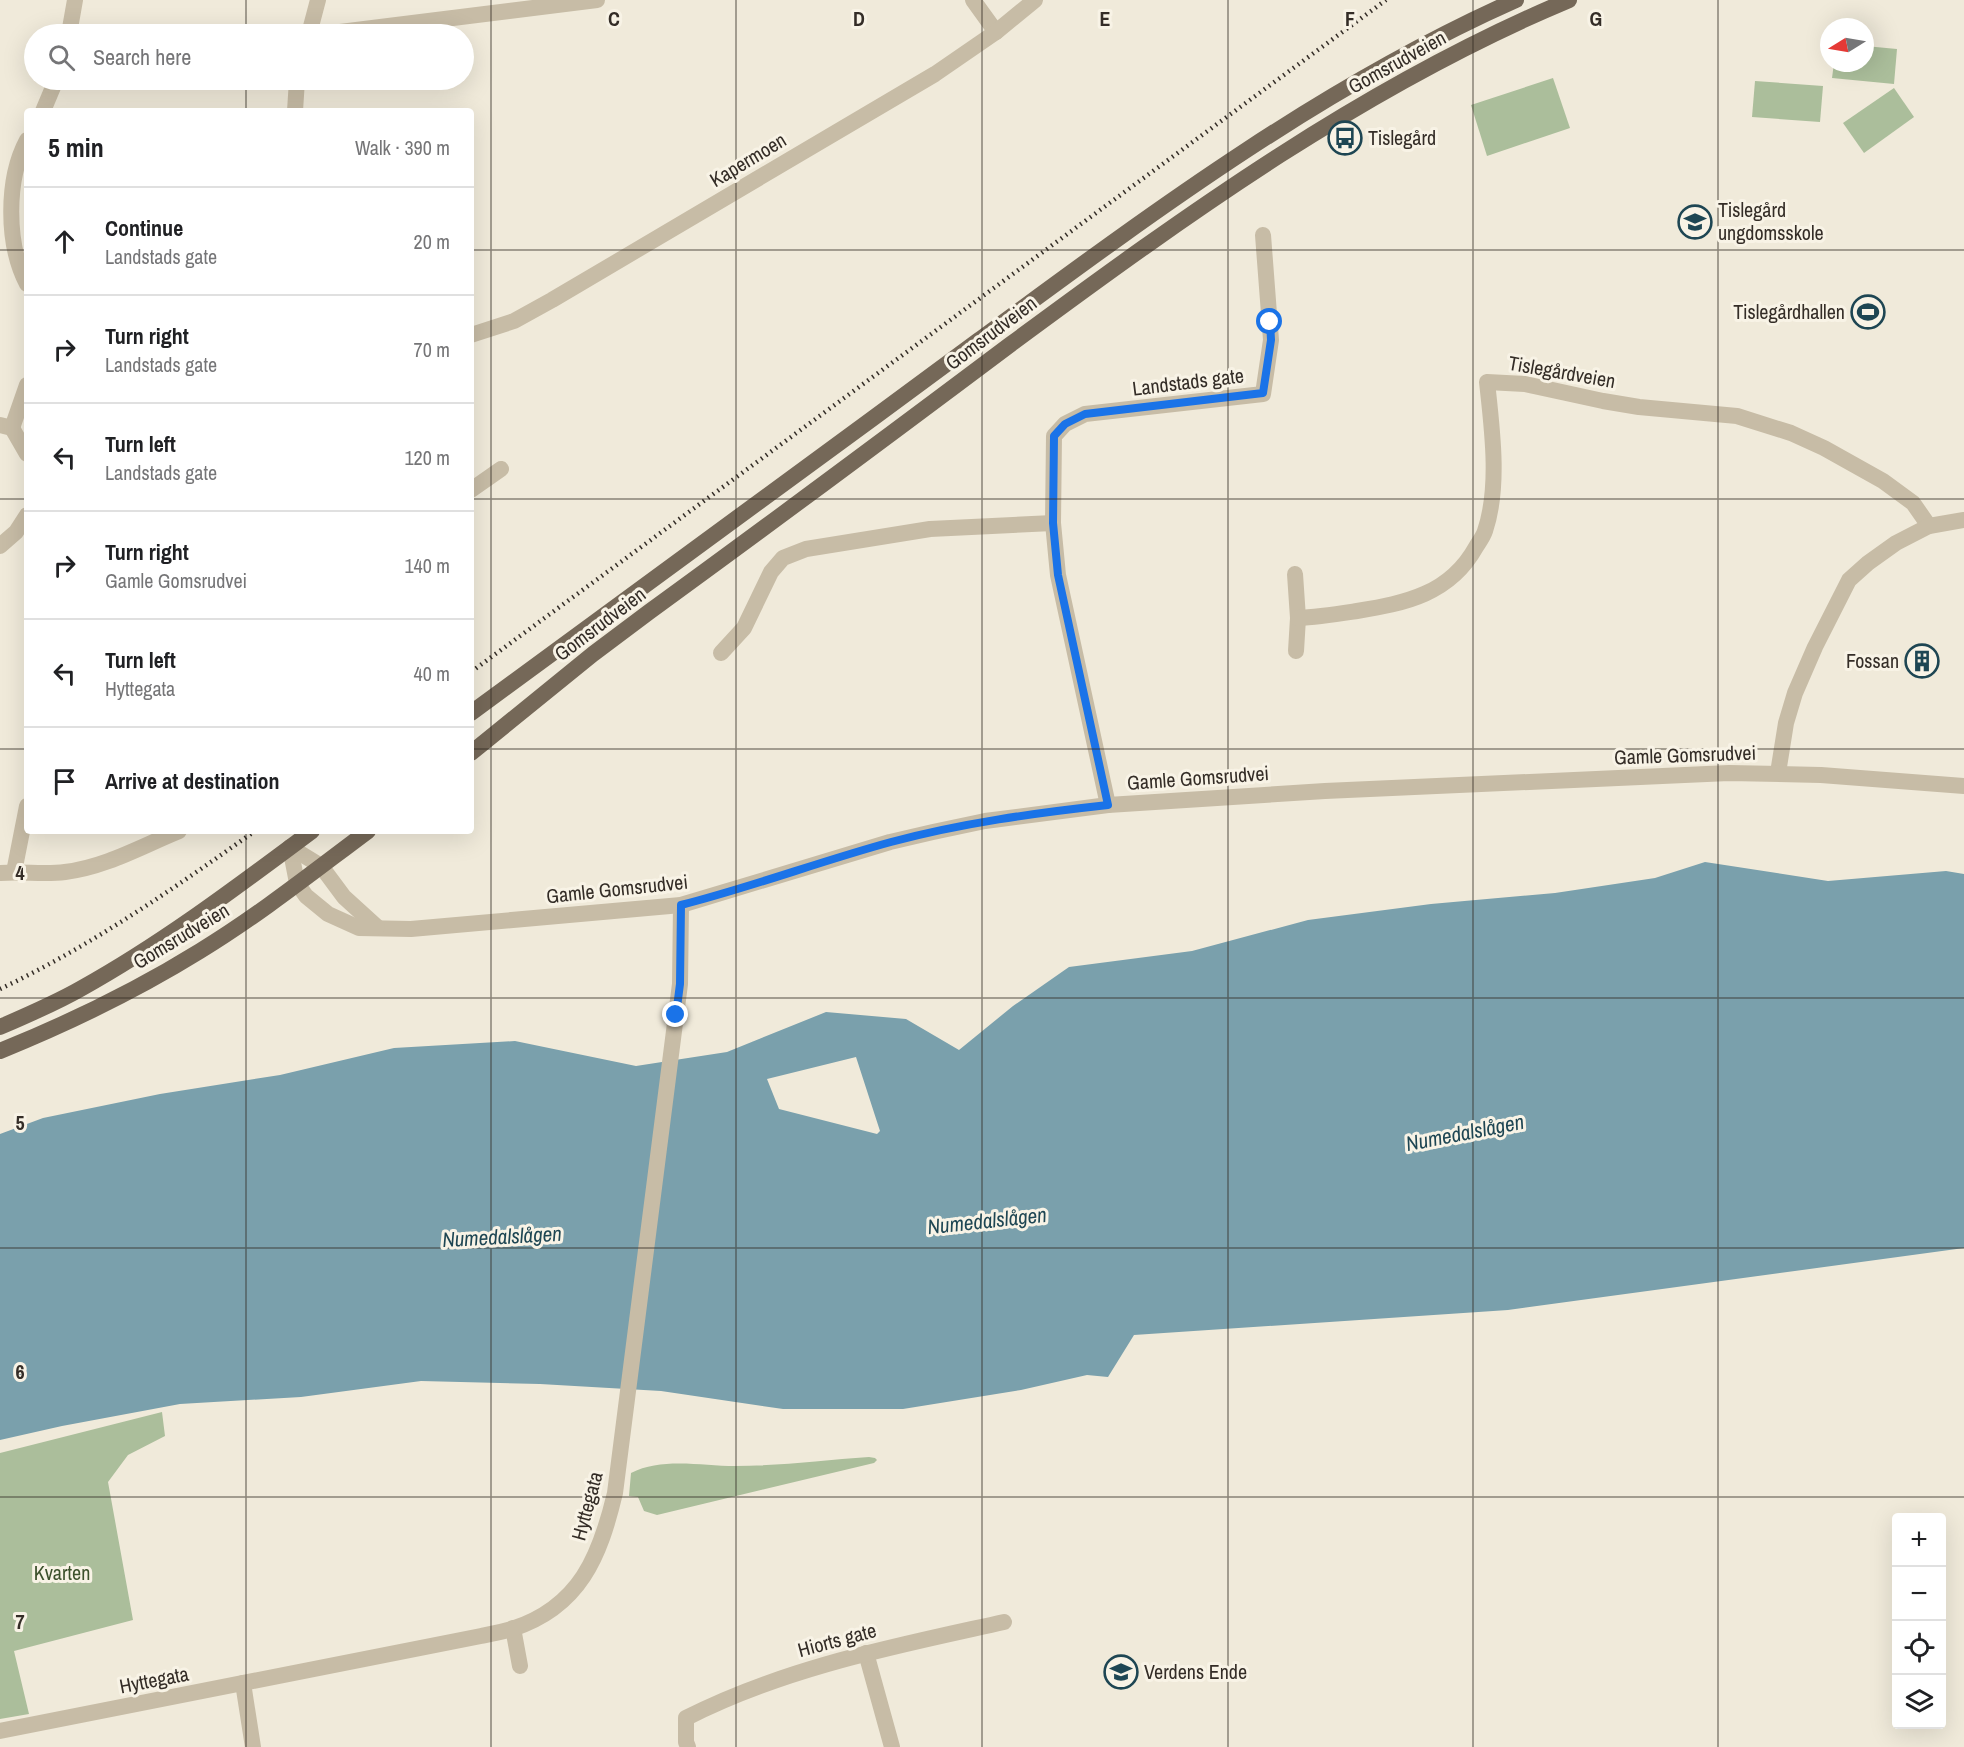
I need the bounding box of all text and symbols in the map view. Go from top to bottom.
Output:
text: C [608,5,620,32]
text: D [853,5,865,32]
text: E [1100,5,1111,32]
text: F [1345,5,1355,32]
text: G [1590,5,1602,32]
north arrow [1820,18,1874,72]
search box [24,24,474,90]
street label: Gomsrudveien [1343,24,1450,99]
icon: search [45,41,78,74]
text: Search here [93,42,191,72]
bus stop icon: Tislegård [1327,120,1363,156]
place label: Tislegård [1368,124,1436,151]
street label: Kapermoen [704,126,791,193]
text: 5 min [48,130,104,165]
text: Walk · 390 m [355,134,450,161]
place label: Tislegård ungdomsskole [1718,196,1824,246]
school or university icon: Tislegård ungdomsskole [1677,204,1713,240]
text: Continue [105,213,183,243]
icon: ahead [48,225,81,258]
text: 20 m [414,228,450,255]
text: Landstads gate [105,243,217,270]
street label: Gomsrudveien [940,289,1042,376]
sports icon: Tislegårdhallen [1850,294,1886,330]
place label: Tislegårdhallen [1733,298,1845,325]
route start [1256,308,1282,334]
text: Turn right [105,321,189,351]
icon: right [48,333,81,366]
text: 70 m [414,336,450,363]
street label: Tislegårdveien [1507,349,1618,394]
text: Landstads gate [105,351,217,378]
street label: Landstads gate [1131,361,1245,402]
text: Turn left [105,429,176,459]
icon: left [48,441,81,474]
text: 120 m [404,444,450,471]
text: Landstads gate [105,459,217,486]
text: Turn right [105,537,189,567]
icon: right [48,549,81,582]
text: 140 m [404,552,450,579]
text: Gamle Gomsrudvei [105,567,247,594]
street label: Gomsrudveien [549,580,651,667]
building icon: Fossan [1904,643,1940,679]
text: Turn left [105,645,176,675]
place label: Fossan [1846,647,1899,674]
icon: left [48,657,81,690]
text: 40 m [414,660,450,687]
text: Hyttegata [105,675,175,702]
street label: Gamle Gomsrudvei [1613,739,1757,770]
street label: Gamle Gomsrudvei [1126,759,1270,796]
icon: arrive [48,765,81,798]
text: Arrive at destination [105,766,279,796]
text: 4 [15,859,25,886]
street label: Gamle Gomsrudvei [545,868,689,909]
street label: Gomsrudveien [128,896,234,975]
route end [662,1001,688,1027]
water label: Numedalslågen [1403,1107,1526,1158]
text: 5 [15,1109,25,1136]
water label: Numedalslågen [926,1200,1048,1241]
water label: Numedalslågen [441,1219,562,1254]
text: 6 [15,1358,25,1385]
street label: Hyttegata [564,1468,609,1543]
map controls [1892,1513,1946,1729]
button: + [1892,1513,1946,1567]
park label: Kvarten [34,1559,90,1586]
button: − [1892,1567,1946,1621]
text: 7 [15,1608,25,1635]
street label: Hiorts gate [795,1616,879,1663]
button: locate [1892,1621,1946,1675]
school or university icon: Verdens Ende [1103,1654,1139,1690]
place label: Verdens Ende [1144,1658,1247,1685]
street label: Hyttegata [117,1660,191,1699]
button: layers [1892,1675,1946,1729]

